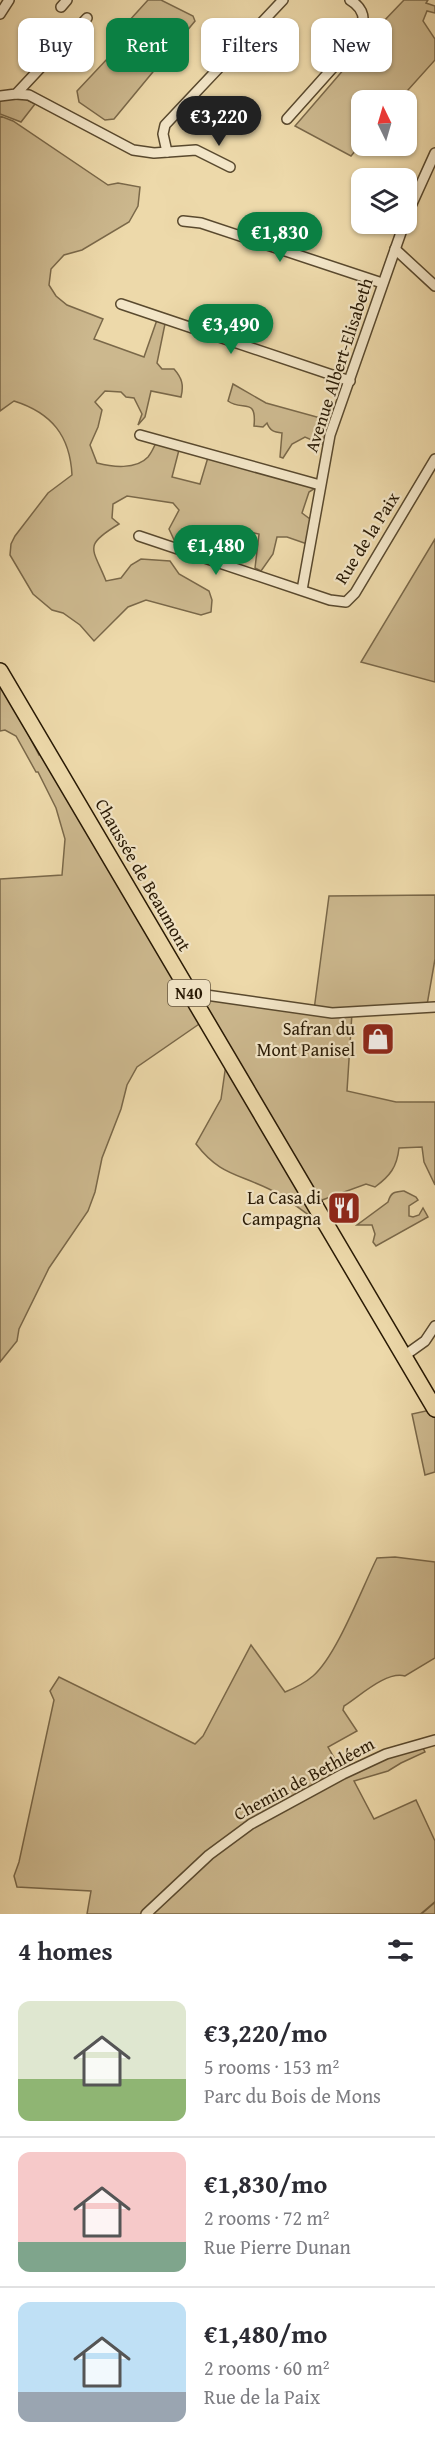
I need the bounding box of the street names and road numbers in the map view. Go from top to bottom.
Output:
street label: Avenue Albert-Elisabeth [298,274,379,456]
street label: Rue de la Paix [327,486,406,589]
street label: Chaussée de Beaumont [89,793,199,957]
road number: N40 [168,980,210,1006]
street label: Chemin de Bethléem [229,1730,379,1827]

